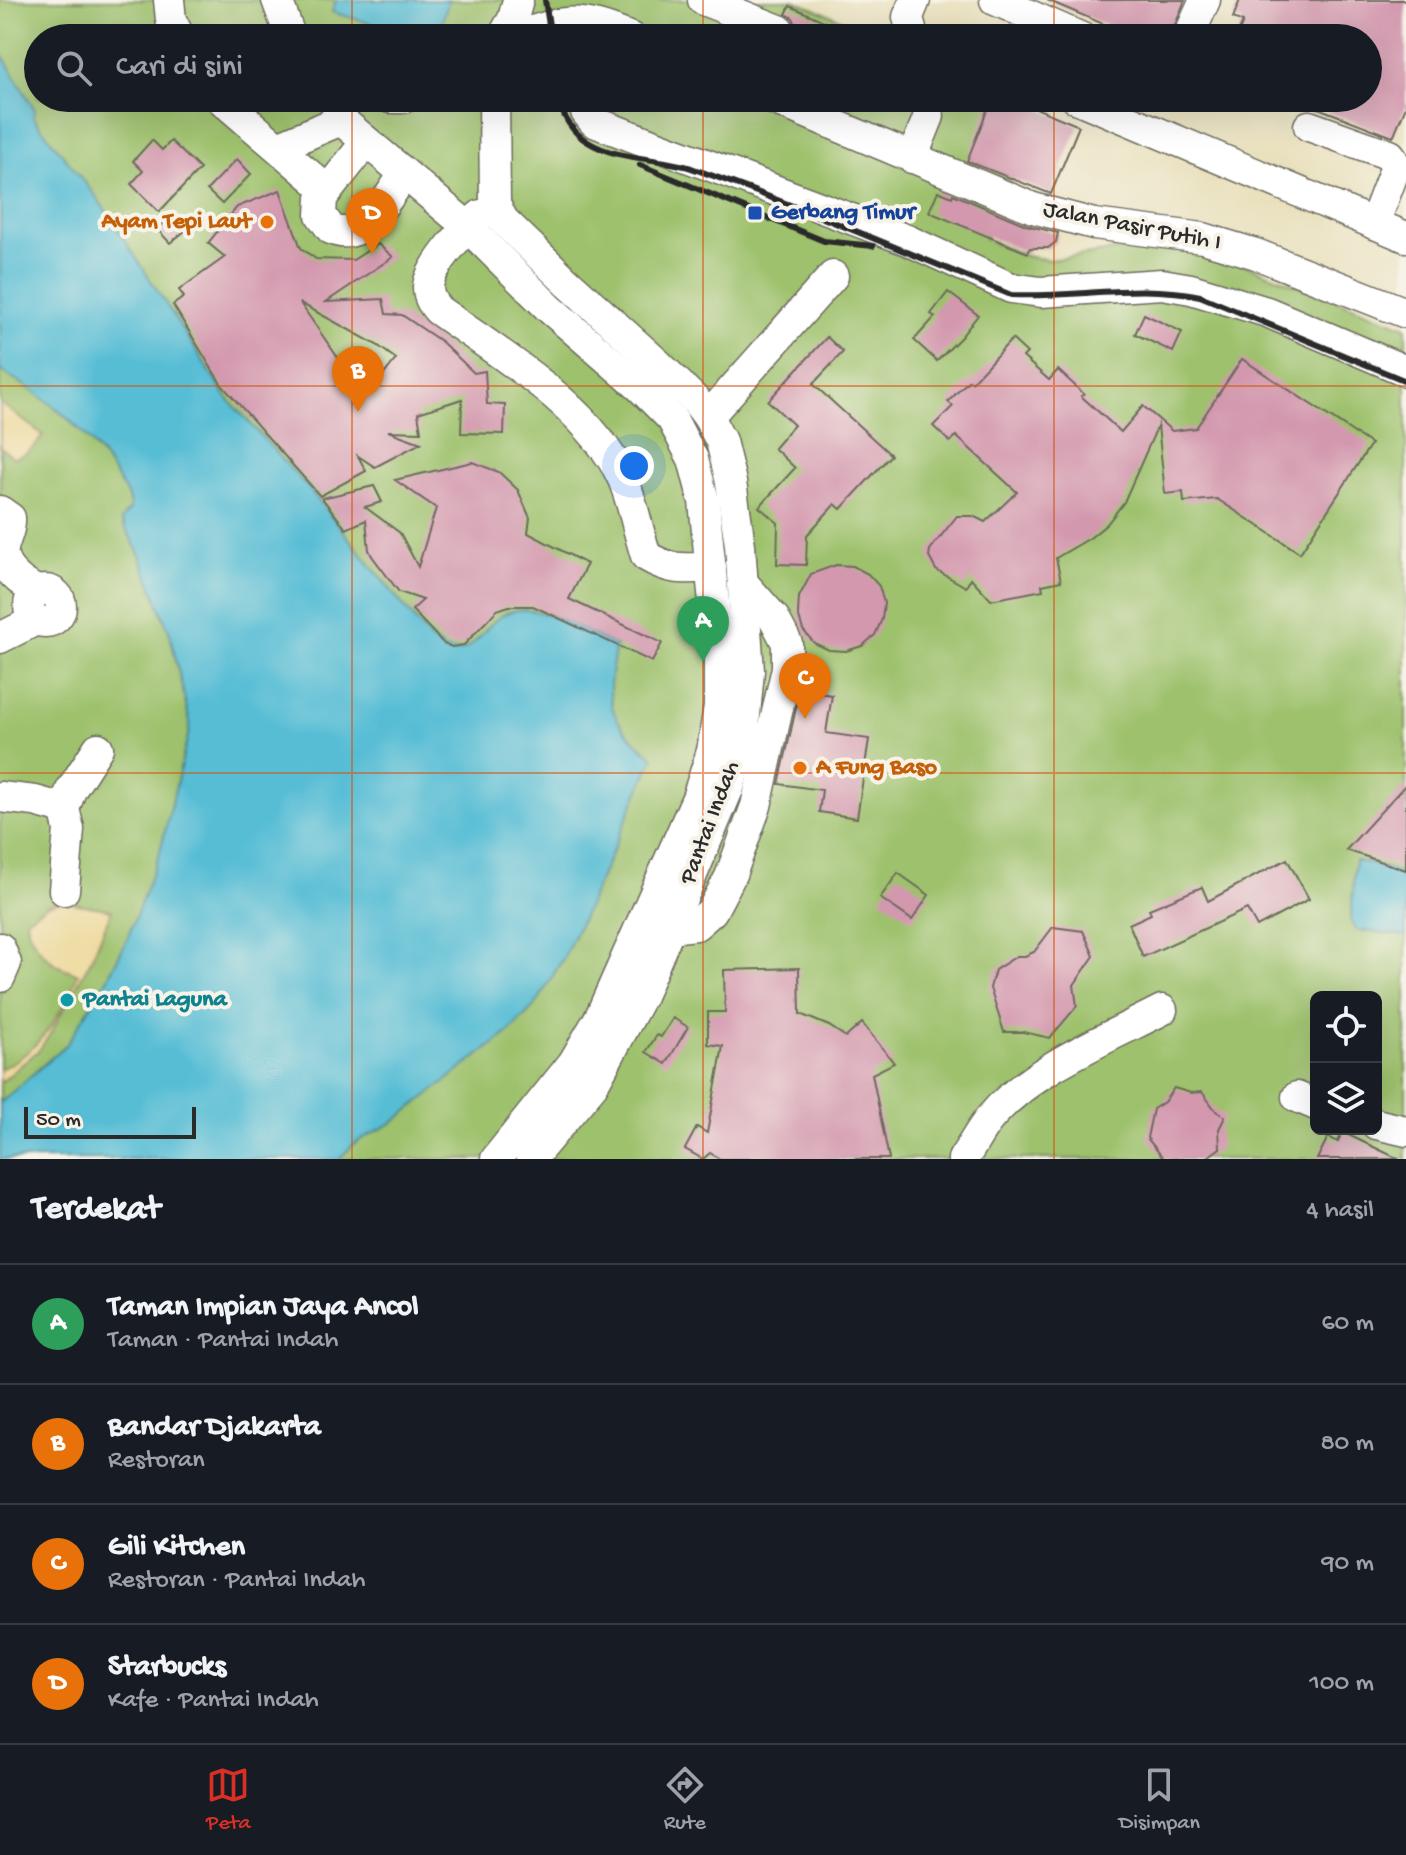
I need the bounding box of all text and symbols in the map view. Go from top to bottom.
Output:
search box [24,24,1382,112]
icon: search [52,46,96,90]
text: Cari di sini [116,51,243,86]
pin: D [346,188,398,254]
street label: Jalan Pasir Putih I [1041,196,1223,258]
place label: Gerbang Timur [771,199,917,228]
marker: Gerbang Timur [746,204,764,222]
place label: Ayam Tepi Laut [100,208,253,237]
marker: Ayam Tepi Laut [258,213,276,231]
pin: B [332,346,384,412]
your location [614,446,654,486]
pin: A [677,596,729,662]
pin: C [779,653,831,719]
place label: A Fung Baso [815,754,938,783]
street label: Pantai Indah [674,757,748,890]
marker: A Fung Baso [791,759,809,777]
place label: Pantai Laguna [81,986,228,1015]
marker: Pantai Laguna [58,991,76,1009]
map controls [1310,991,1382,1135]
button: locate [1310,991,1382,1063]
button: layers [1310,1063,1382,1135]
scale bar [24,1103,196,1139]
text: 50 m [36,1108,81,1134]
text: Terdekat [32,1191,160,1231]
text: 4 hasil [1306,1196,1374,1227]
text: Taman Impian Jaya Ancol [108,1291,419,1326]
text: A [50,1309,66,1340]
text: 60 m [1321,1309,1374,1340]
text: Taman · Pantai Indah [108,1326,338,1357]
text: Bandar Djakarta [108,1411,321,1446]
text: B [51,1429,65,1460]
text: 80 m [1320,1429,1374,1460]
text: Restoran [108,1446,205,1477]
text: Gili Kitchen [108,1531,245,1566]
text: C [51,1549,65,1580]
text: 90 m [1322,1549,1374,1580]
text: Restoran · Pantai Indah [108,1566,365,1597]
text: Starbucks [108,1651,226,1686]
text: D [50,1669,66,1700]
text: 100 m [1309,1669,1374,1700]
text: Kafe · Pantai Indah [108,1686,319,1717]
tab: Peta [206,1763,251,1837]
tab: Rute [663,1763,707,1837]
tab: Disimpan [1119,1763,1200,1837]

